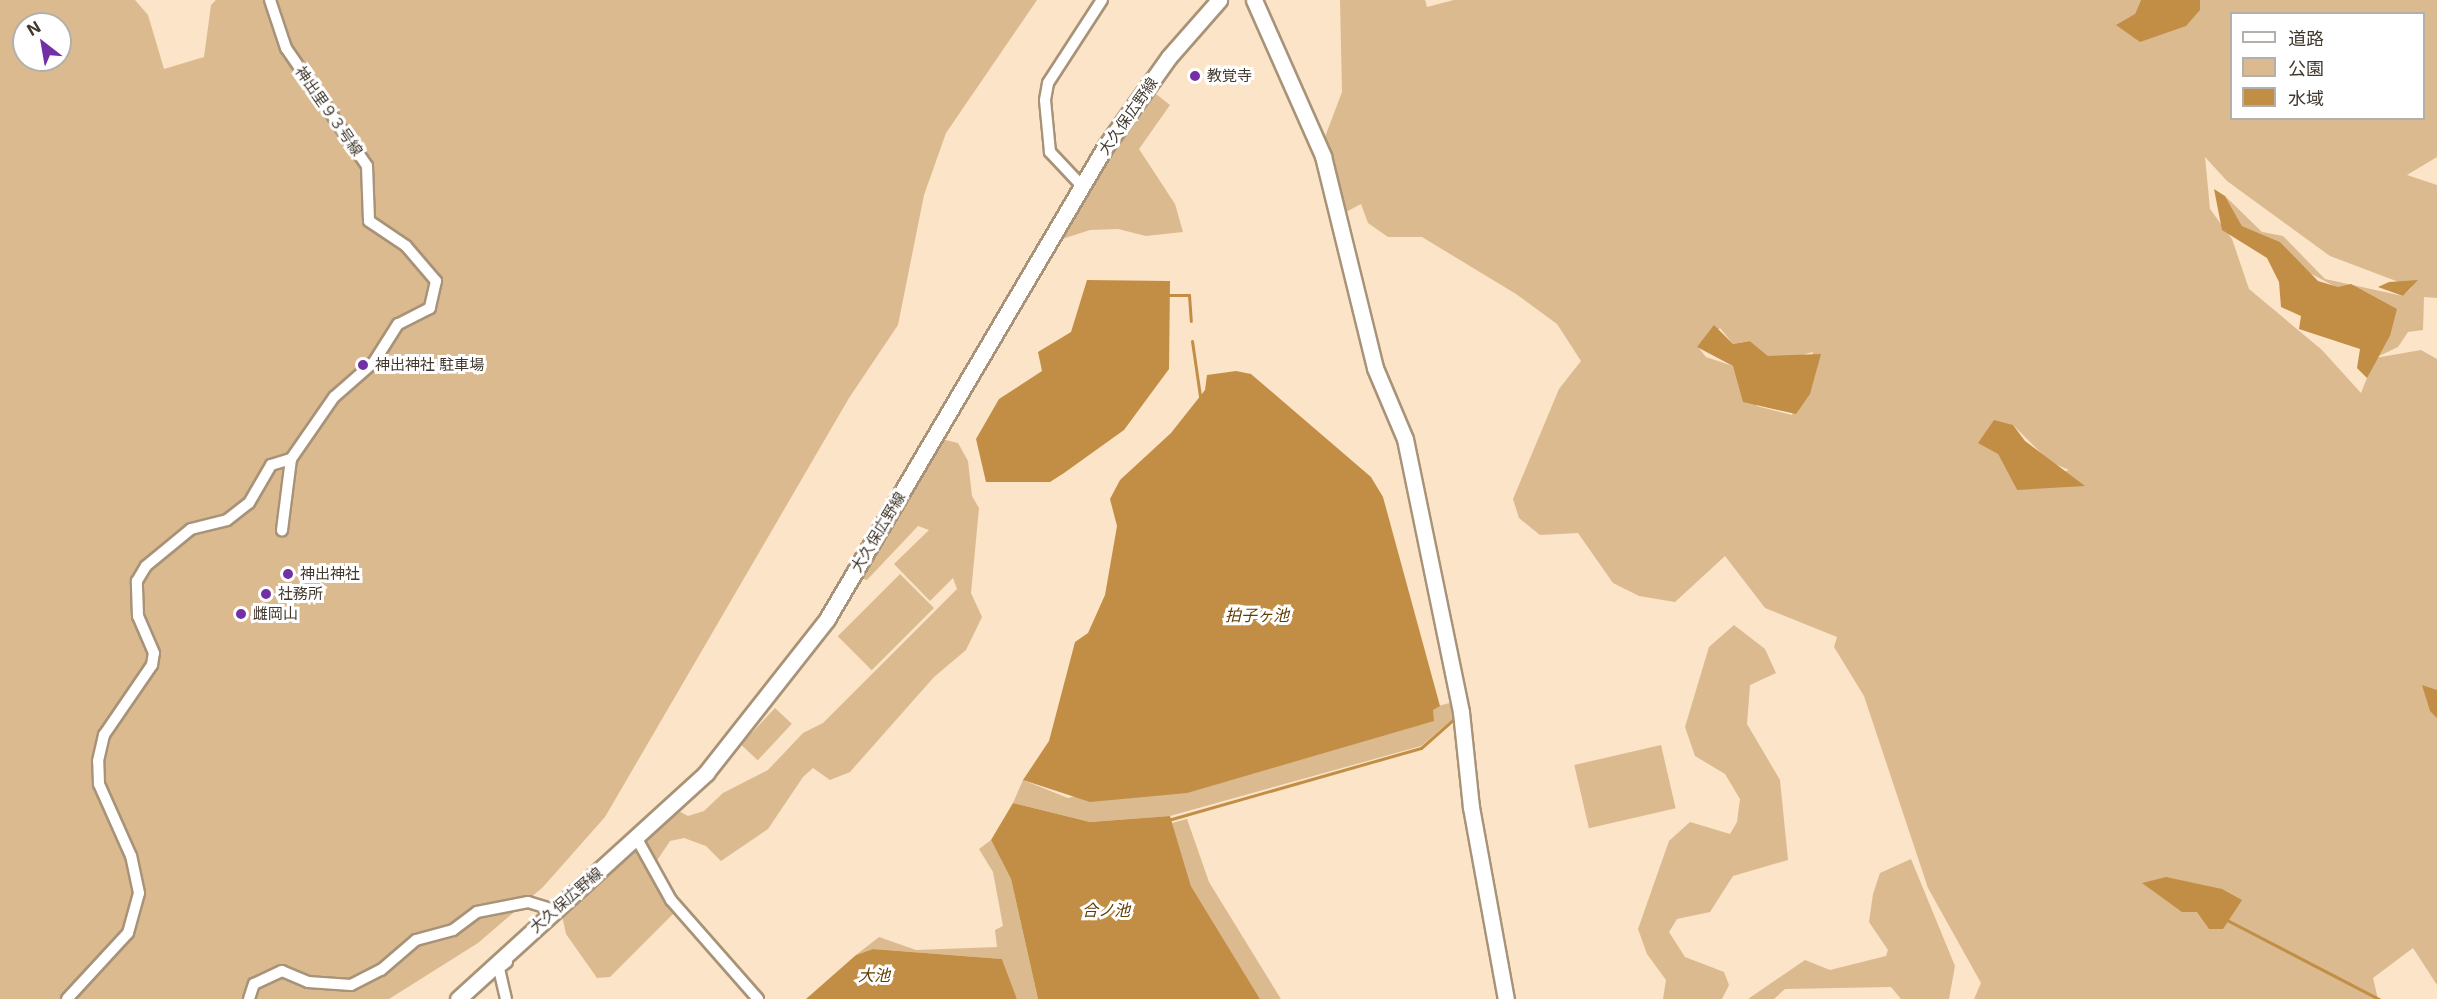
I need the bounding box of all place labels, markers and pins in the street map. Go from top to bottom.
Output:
place label: 教覚寺 [1207,67,1252,85]
marker: 教覚寺 [1188,69,1202,83]
place label: 神出神社 駐車場 [375,356,484,374]
marker: 神出神社 駐車場 [356,358,370,372]
place label: 神出神社 [300,565,360,583]
marker: 神出神社 [281,567,295,581]
place label: 社務所 [278,585,323,603]
marker: 社務所 [259,587,273,601]
place label: 雌岡山 [253,605,298,623]
marker: 雌岡山 [234,607,248,621]

